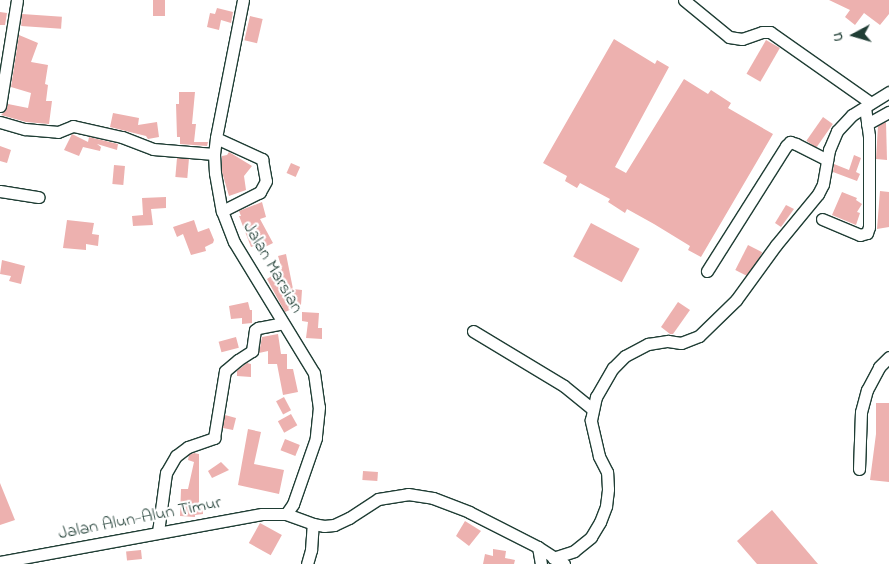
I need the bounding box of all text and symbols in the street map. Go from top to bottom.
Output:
north arrow [829,10,879,60]
text: U [828,31,849,42]
street label: Jalan Marsian [237,219,307,317]
street label: Jalan Alun-Alun Timur [57,493,223,545]

